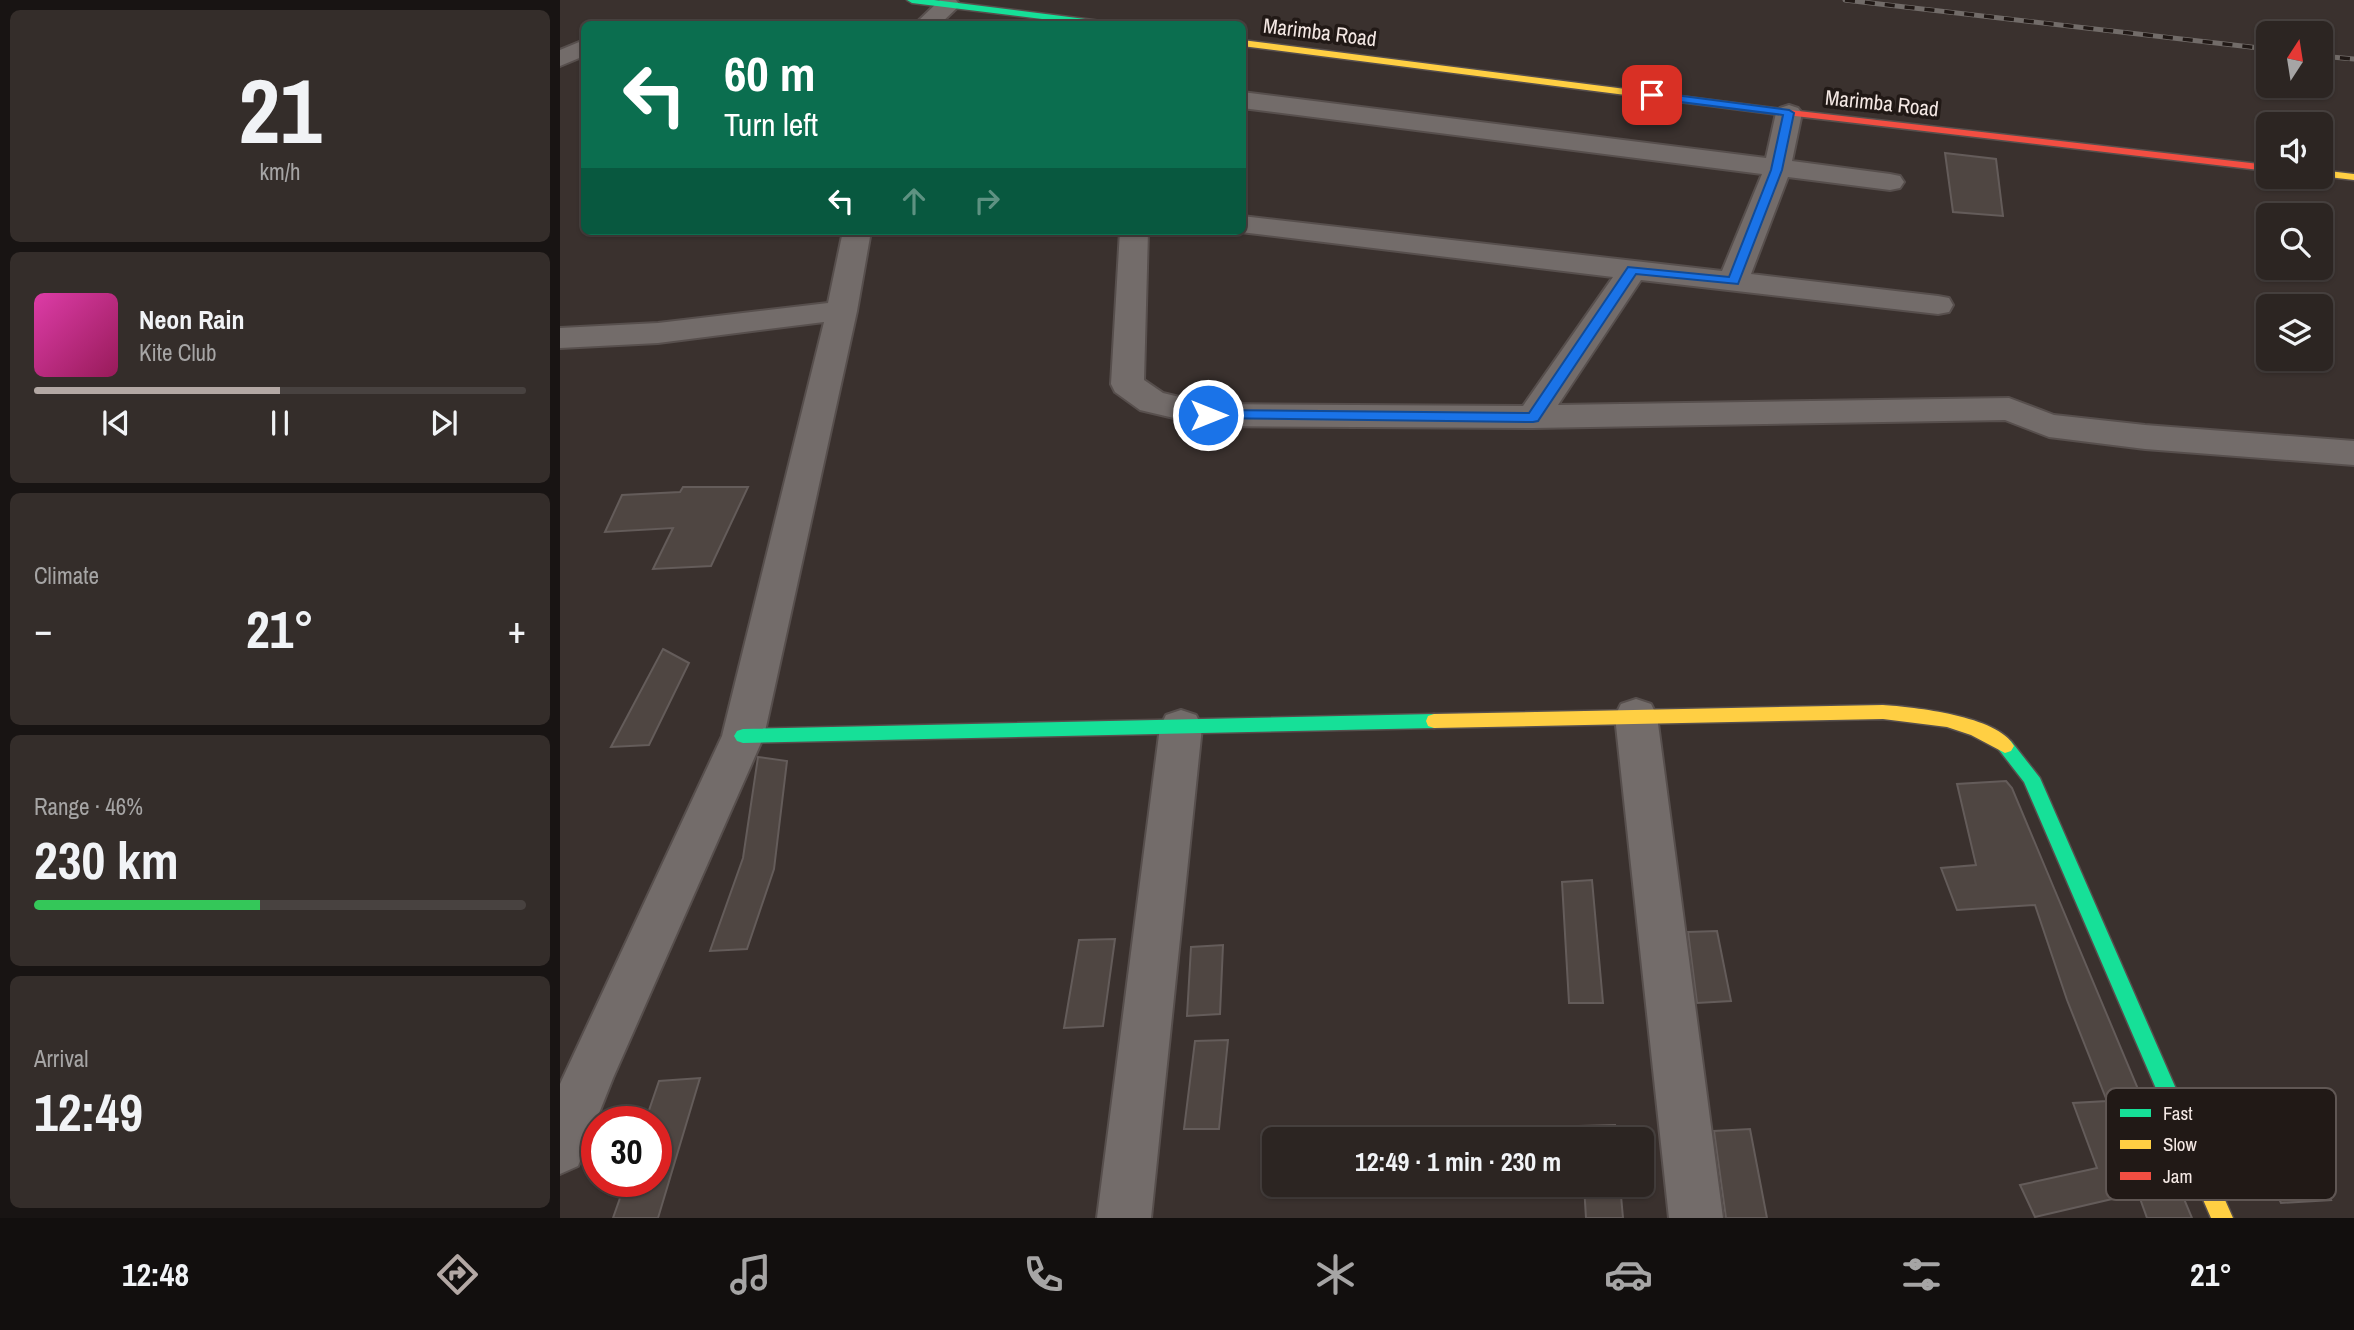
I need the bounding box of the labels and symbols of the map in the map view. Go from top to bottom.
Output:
street label: Marimba Road [1262,11,1378,53]
north arrow [2256,21,2333,98]
pin [1622,65,1682,125]
street label: Marimba Road [1824,83,1940,123]
position arrow [1171,378,1245,452]
legend [2106,1088,2336,1200]
text: Fast [2163,1100,2193,1126]
speed limit sign: 30 [581,1106,672,1197]
text: Slow [2163,1131,2198,1157]
text: Jam [2163,1163,2192,1189]

